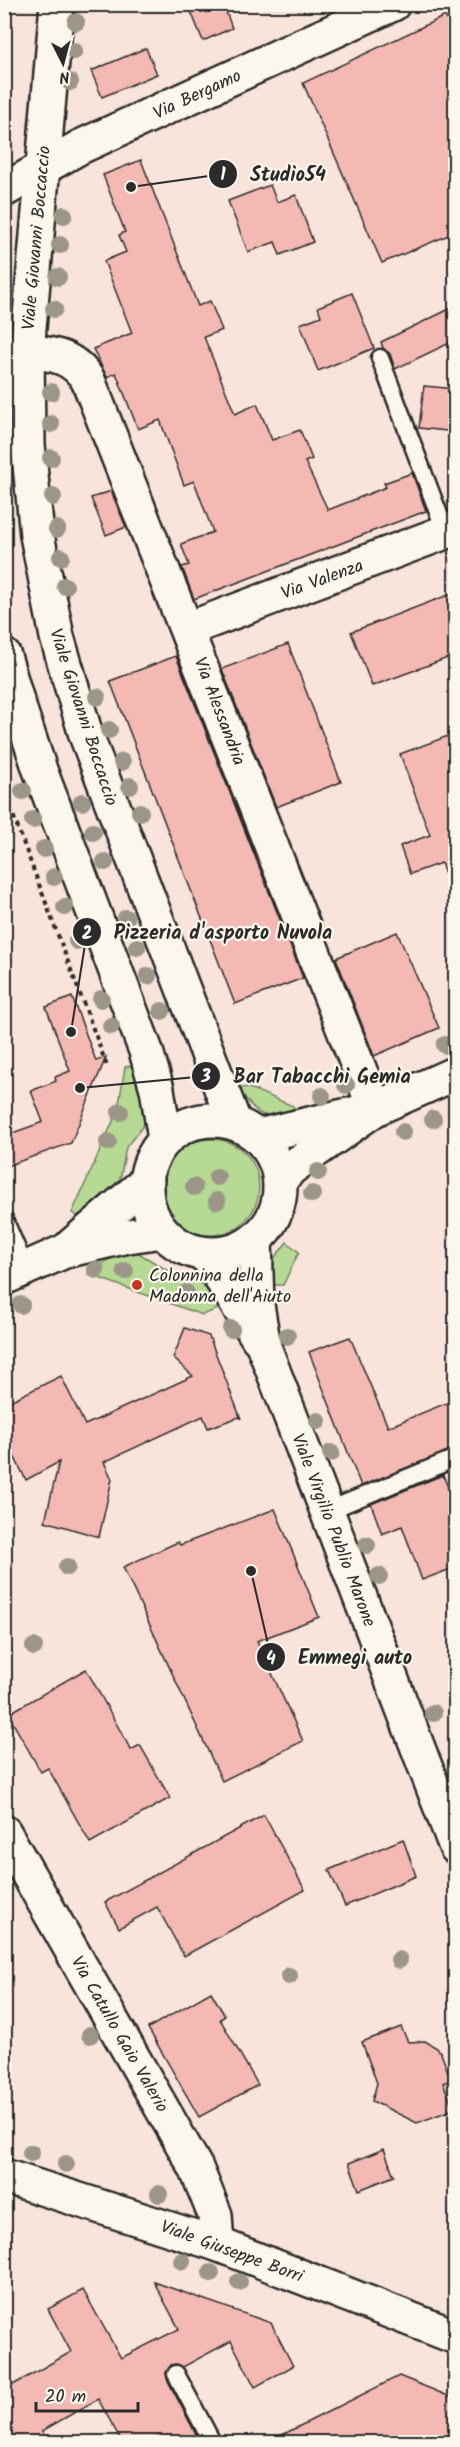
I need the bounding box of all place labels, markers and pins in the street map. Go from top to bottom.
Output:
callout: Studio54 [208,155,338,193]
callout: Pizzeria d'asporto Nuvola [72,913,344,951]
callout: Bar Tabacchi Gemia [191,1057,422,1095]
place label: Colonnina della Madonna dell'Aiuto [149,1262,291,1312]
marker: Colonnina della Madonna dell'Aiuto [130,1278,144,1292]
callout: Emmegi auto [256,1638,424,1676]

